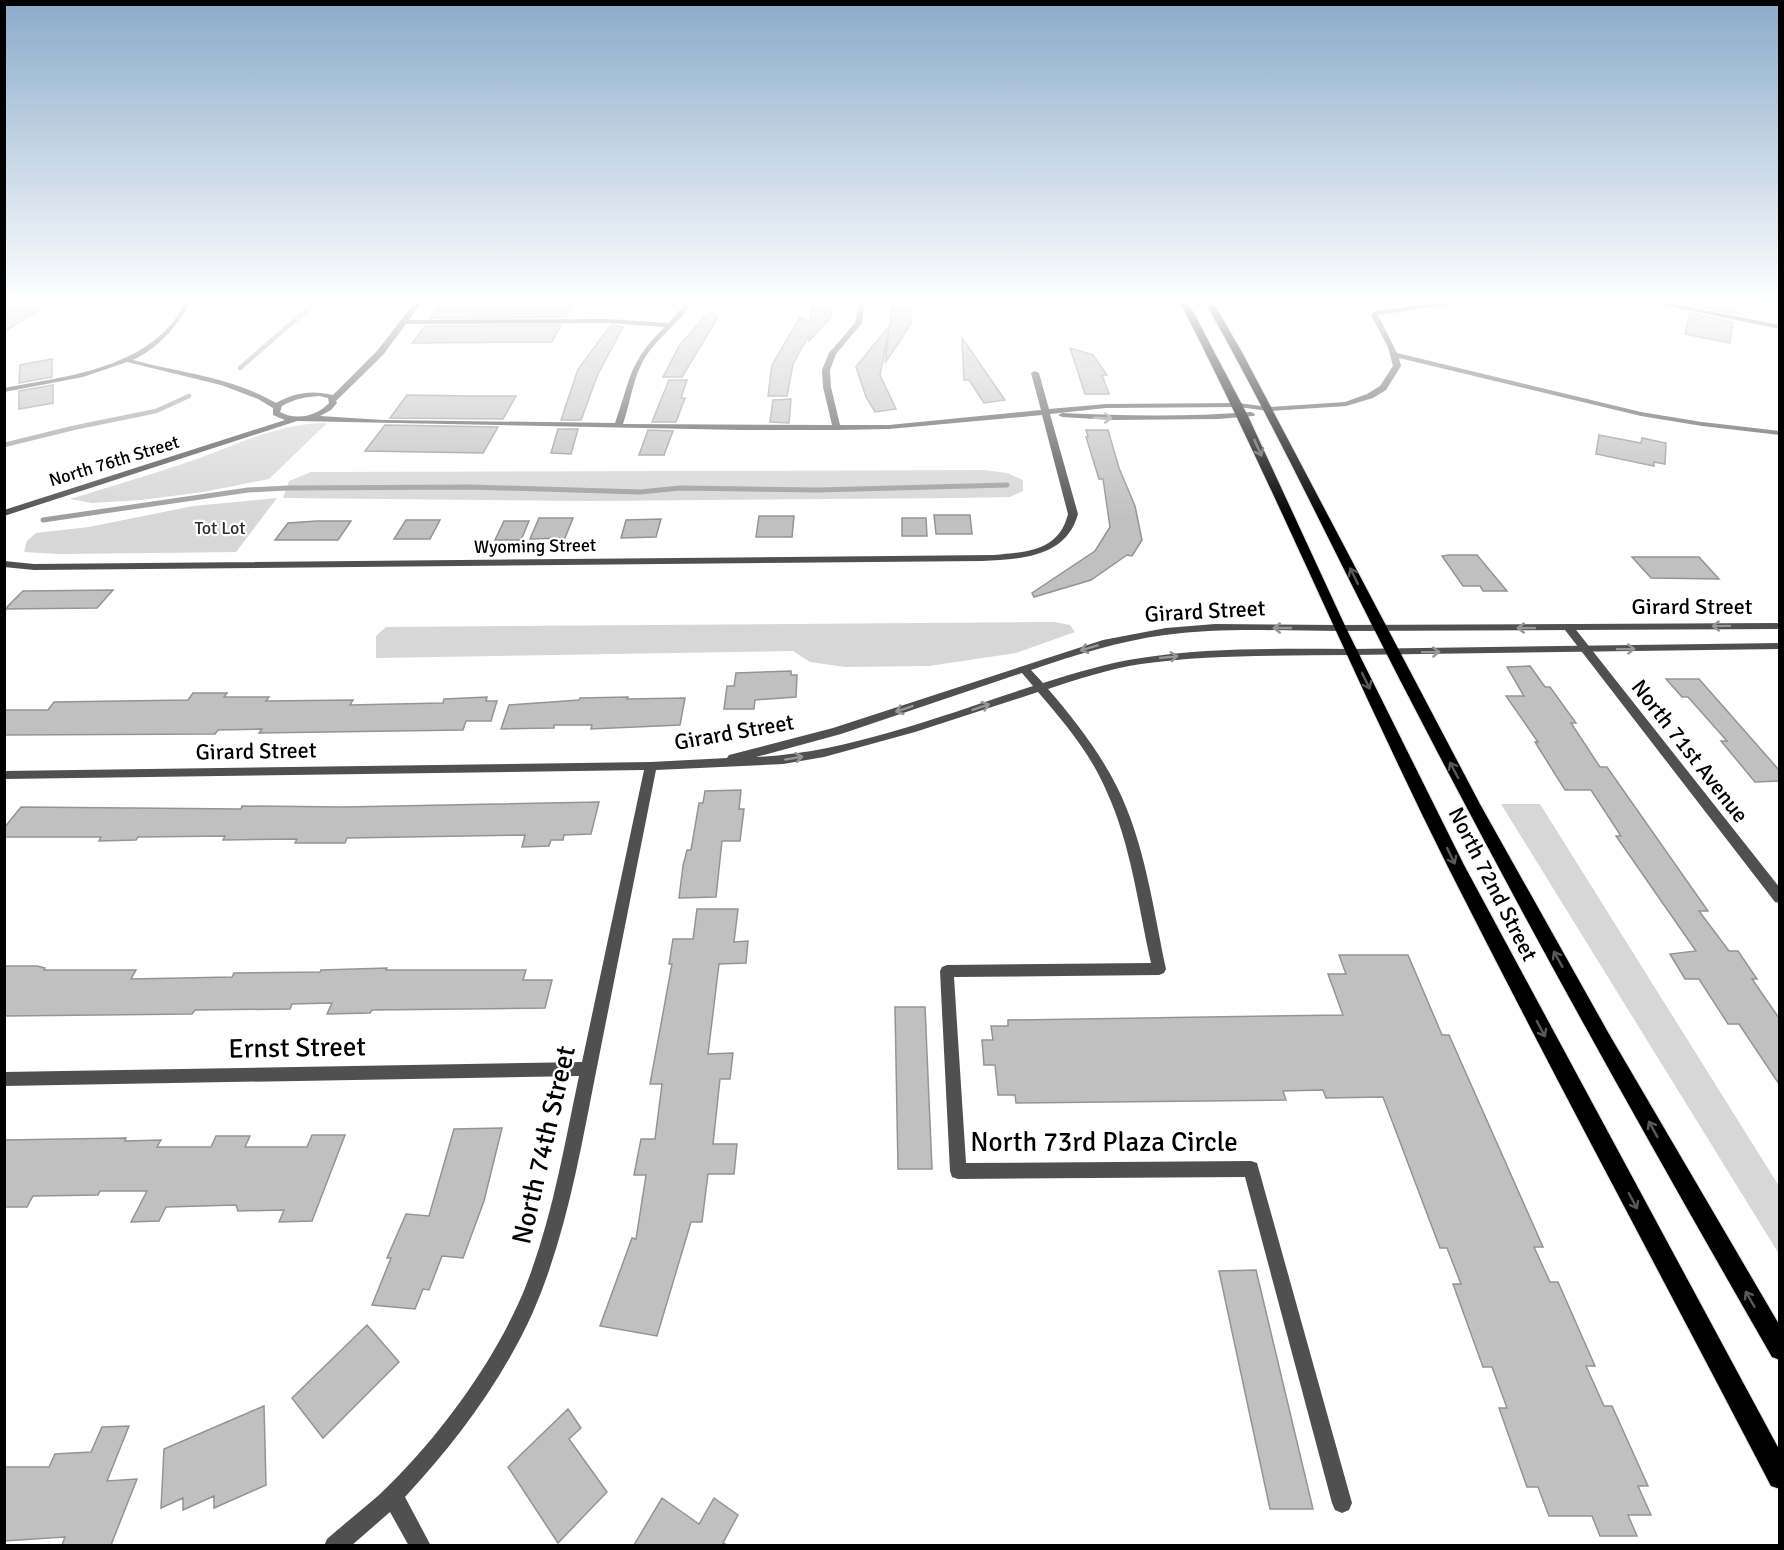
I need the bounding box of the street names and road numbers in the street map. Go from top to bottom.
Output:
street label: North 76th Street [46,431,182,491]
street label: Wyoming Street [474,534,596,558]
street label: Girard Street [1632,593,1753,620]
street label: Girard Street [1144,594,1266,628]
street label: North 71st Avenue [1626,674,1754,828]
street label: Girard Street [672,708,796,756]
street label: Girard Street [195,736,317,766]
street label: North 72nd Street [1443,803,1544,966]
street label: Ernst Street [228,1030,366,1066]
street label: North 74th Street [505,1043,583,1247]
street label: North 73rd Plaza Circle [970,1126,1238,1159]

